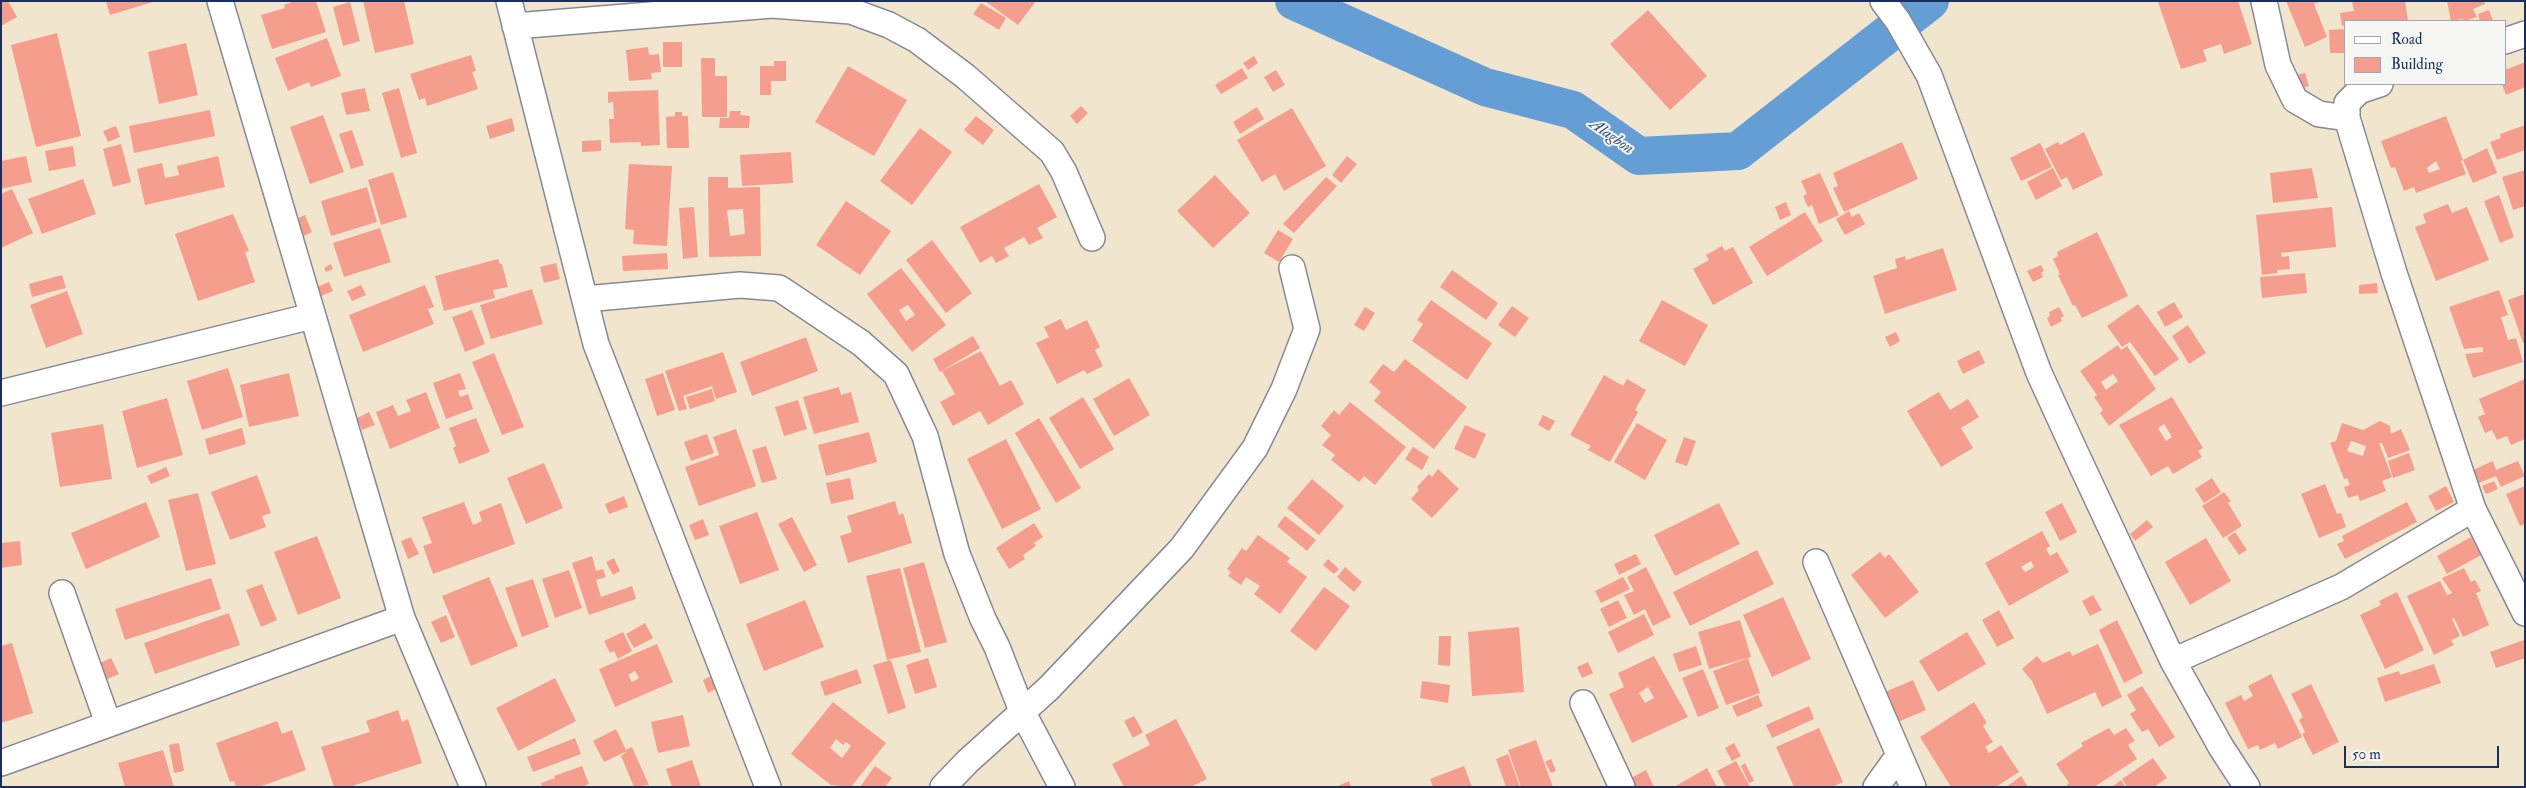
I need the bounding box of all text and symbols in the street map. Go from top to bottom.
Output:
legend [2344,20,2506,85]
text: Road [2391,30,2422,49]
text: Building [2391,55,2443,74]
water label: Alagbon [1585,115,1637,159]
scale bar [2346,736,2501,768]
text: 50 m [2352,745,2381,764]

